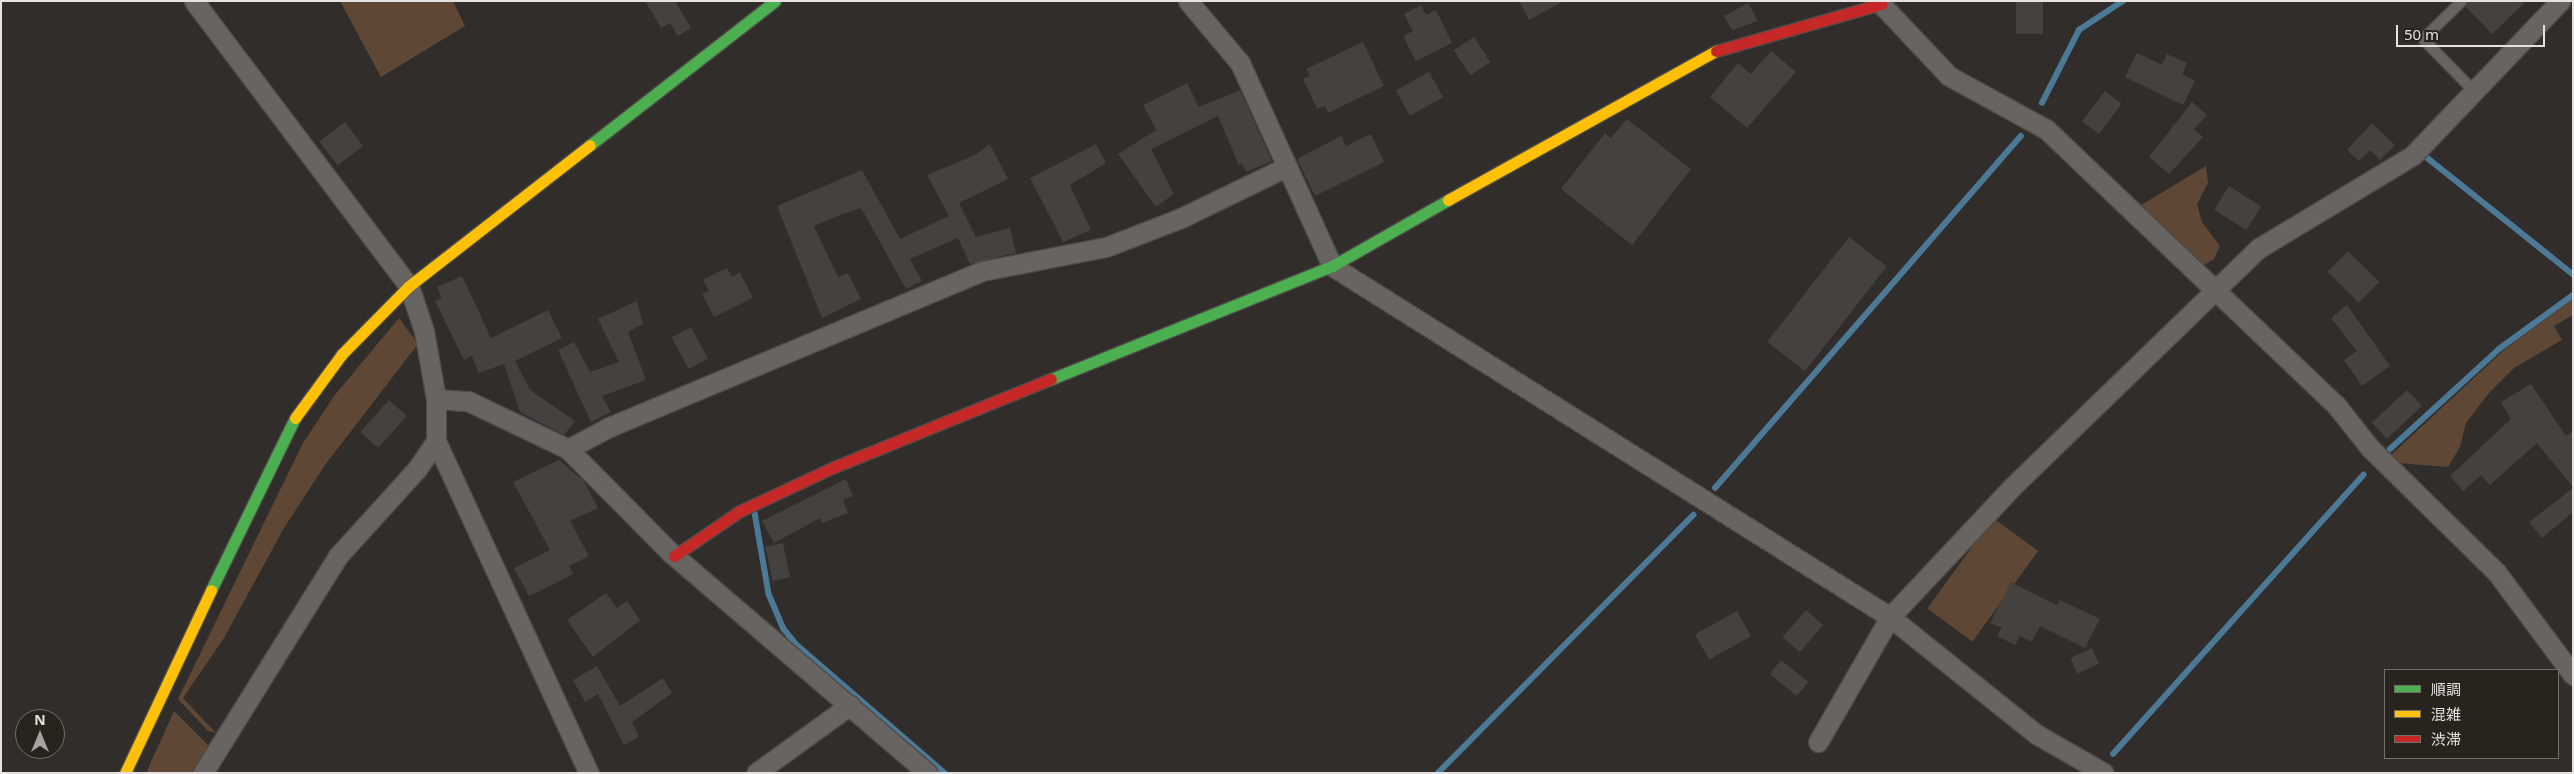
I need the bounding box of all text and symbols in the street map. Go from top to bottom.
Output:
scale bar [2399,15,2548,47]
text: 50 m [2404,24,2439,44]
legend [2384,669,2559,759]
text: 順調 [2431,679,2461,699]
text: 混雑 [2431,704,2461,724]
north arrow [15,709,65,759]
text: N [34,710,46,729]
text: 渋滞 [2431,729,2461,749]

